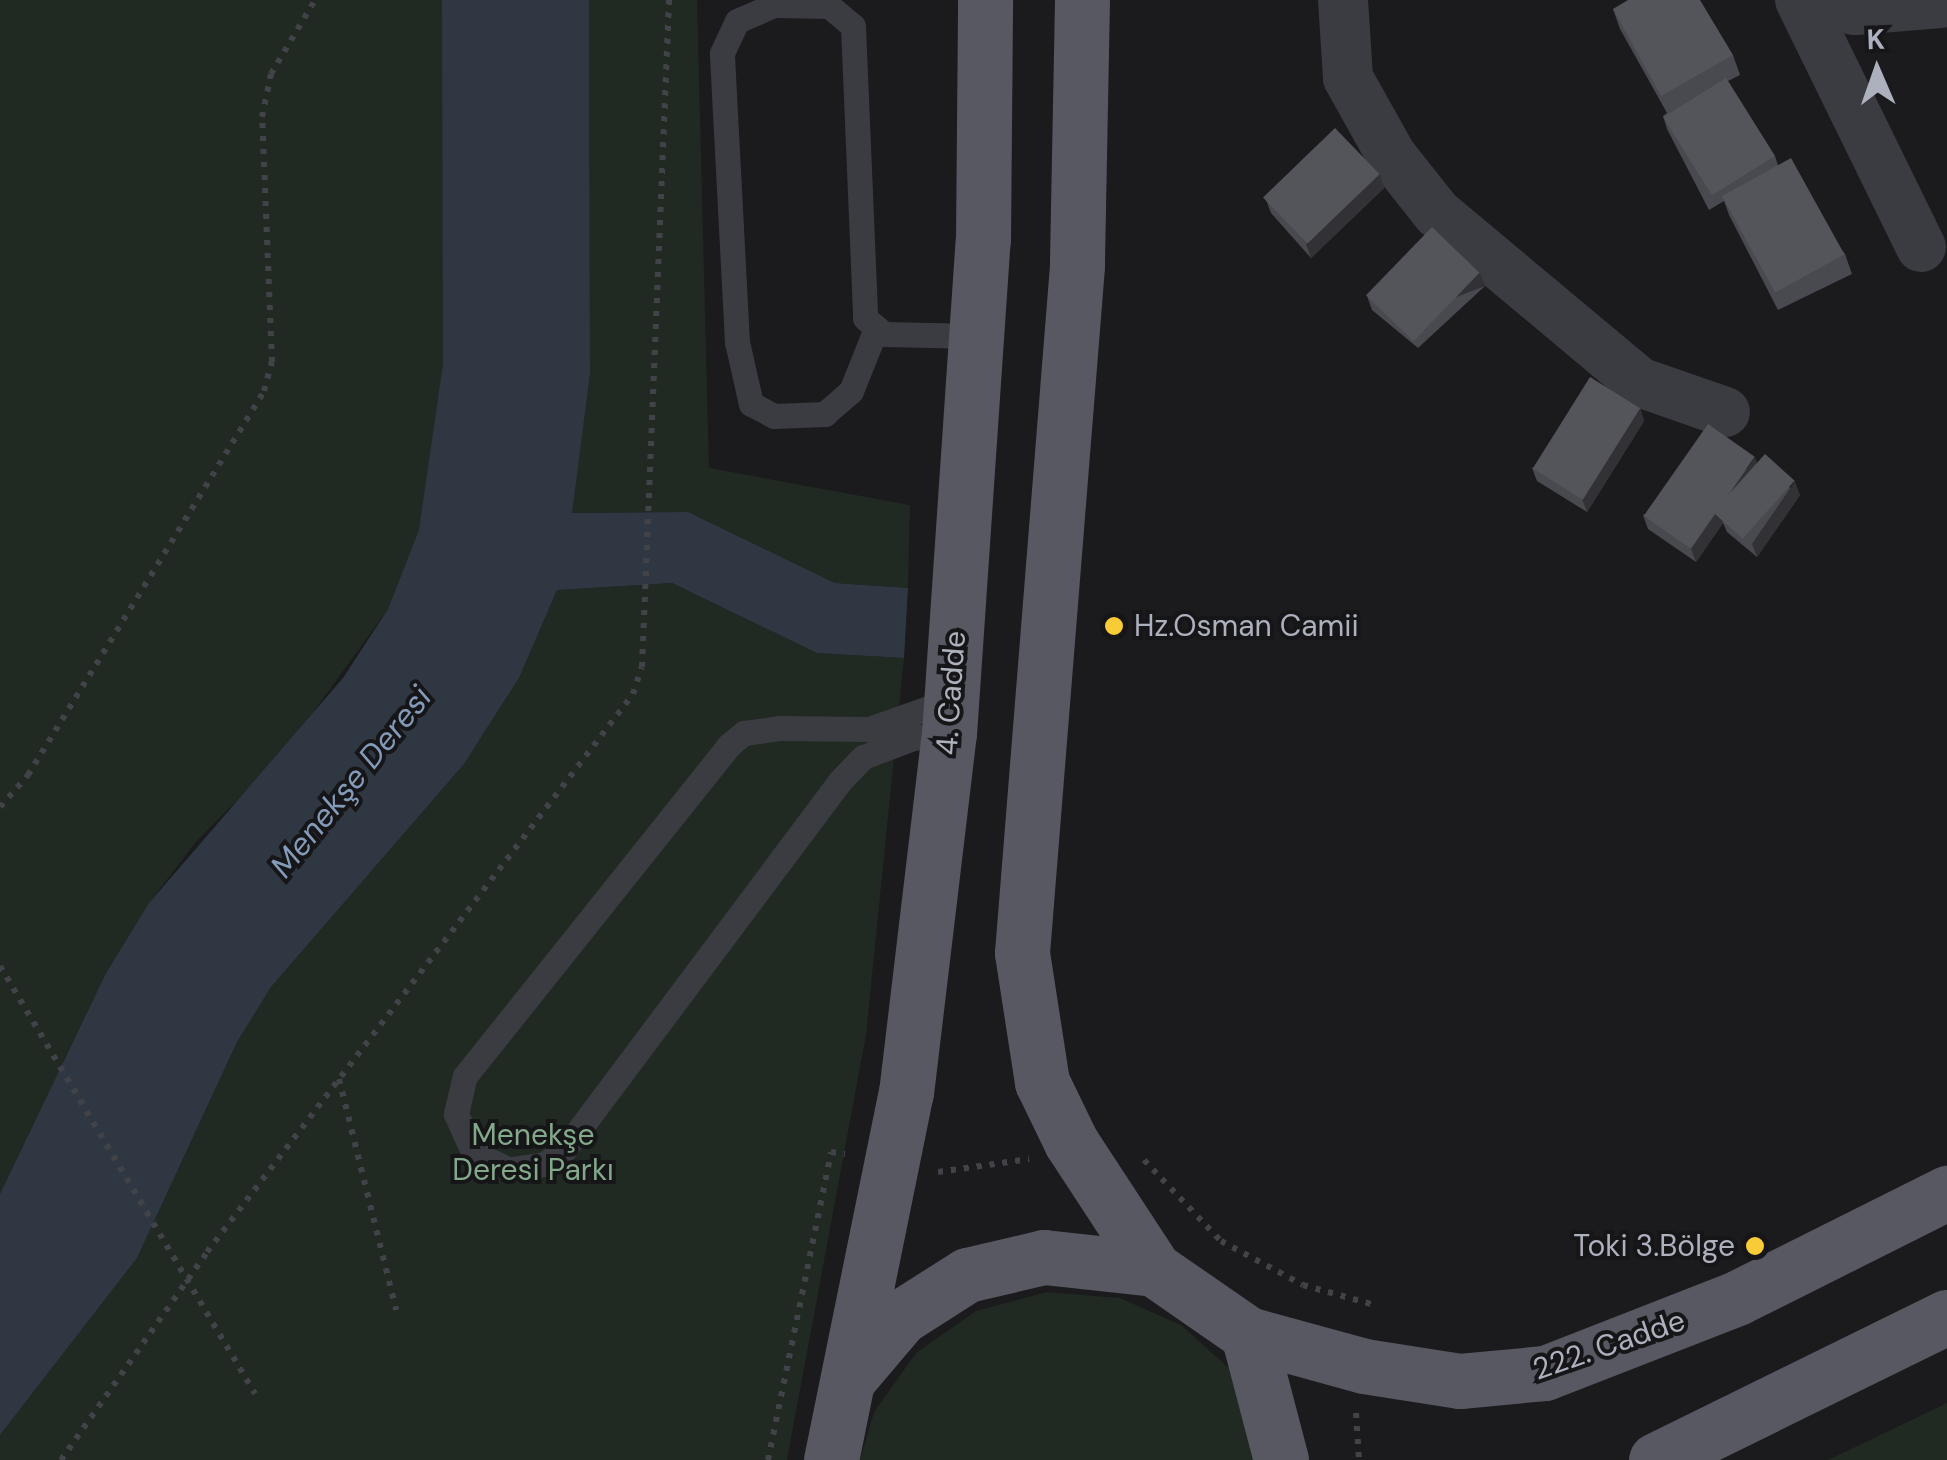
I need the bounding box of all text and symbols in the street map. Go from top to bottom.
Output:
north arrow [1827,20,1927,120]
text: K [1866,21,1886,58]
place label: Hz.Osman Camii [1134,608,1359,644]
marker: Hz.Osman Camii [1103,615,1125,637]
street label: 4. Cadde [929,630,973,756]
water label: Menekşe Deresi [262,679,440,885]
park label: Menekşe Deresi Parkı [452,1117,614,1188]
place label: Toki 3.Bölge [1573,1228,1735,1264]
marker: Toki 3.Bölge [1744,1235,1766,1257]
street label: 222. Cadde [1528,1302,1690,1388]

